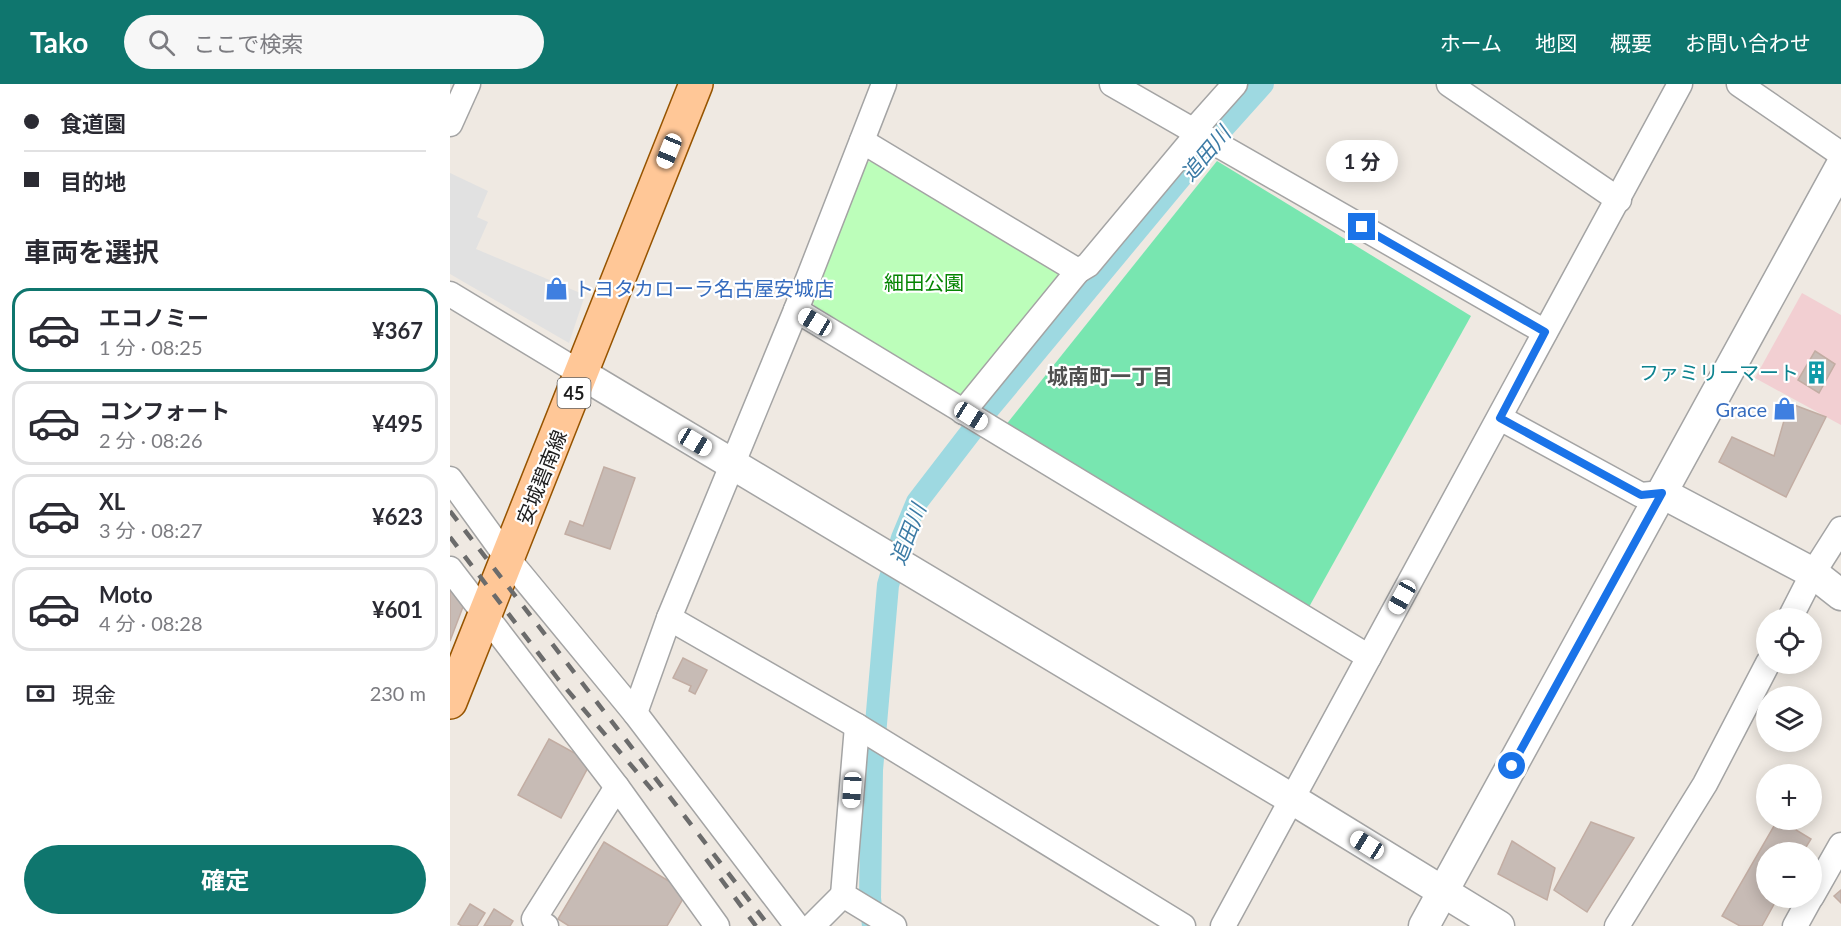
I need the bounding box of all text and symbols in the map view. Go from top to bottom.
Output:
search box [124,15,544,69]
text: Tako [30,25,88,59]
icon: search [145,26,178,59]
text: ここで検索 [193,30,303,57]
text: ホーム [1440,30,1502,55]
text: 地図 [1535,30,1577,55]
text: 概要 [1610,30,1652,55]
text: お問い合わせ [1685,30,1811,55]
text: 食道園 [60,110,126,137]
water label: 追田川 [1175,119,1236,185]
car [654,131,684,171]
callout: 1 分 [1326,140,1398,182]
text: 1 分 [1344,149,1380,173]
text: 目的地 [60,168,126,195]
route end [1348,213,1375,240]
text: 車両を選択 [24,235,159,268]
park label: 細田公園 [884,270,964,294]
shop icon: トヨタカローラ名古屋安城店 [543,275,569,301]
place label: トヨタカローラ名古屋安城店 [574,276,834,300]
icon: car [27,303,81,357]
text: エコノミー [99,304,209,331]
car [795,305,835,339]
text: ¥367 [372,317,423,344]
text: 1 分 · 08:25 [99,335,203,359]
building icon: ファミリーマート [1804,359,1830,385]
place label: ファミリーマート [1639,360,1799,384]
district label: 城南町一丁目 [1047,363,1173,388]
road number: 45 [558,378,590,408]
icon: car [27,396,81,450]
shop icon: Grace [1772,396,1798,422]
text: コンフォート [99,397,230,424]
place label: Grace [1716,397,1767,421]
car [951,399,991,433]
text: ¥495 [372,410,423,437]
car [675,425,715,459]
street label: 安城碧南線 [511,426,571,528]
text: 2 分 · 08:26 [99,428,203,452]
text: XL [99,488,125,515]
icon: car [27,489,81,543]
water label: 追田川 [884,498,931,568]
text: ¥623 [372,503,423,530]
text: 3 分 · 08:27 [99,518,203,542]
car [1385,577,1419,617]
text: Moto [99,581,153,608]
icon: car [27,582,81,636]
text: ¥601 [372,596,423,623]
map controls [1756,608,1822,908]
button: locate [1756,608,1822,674]
text: 4 分 · 08:28 [99,611,203,635]
icon: cash [24,677,57,710]
text: 現金 [72,681,116,708]
text: 230 m [370,681,426,705]
button: layers [1756,686,1822,752]
route start [1498,752,1525,779]
button: + [1756,764,1822,830]
car [842,771,862,809]
car [1347,828,1387,862]
button: − [1756,842,1822,908]
button: 確定 [24,845,426,914]

